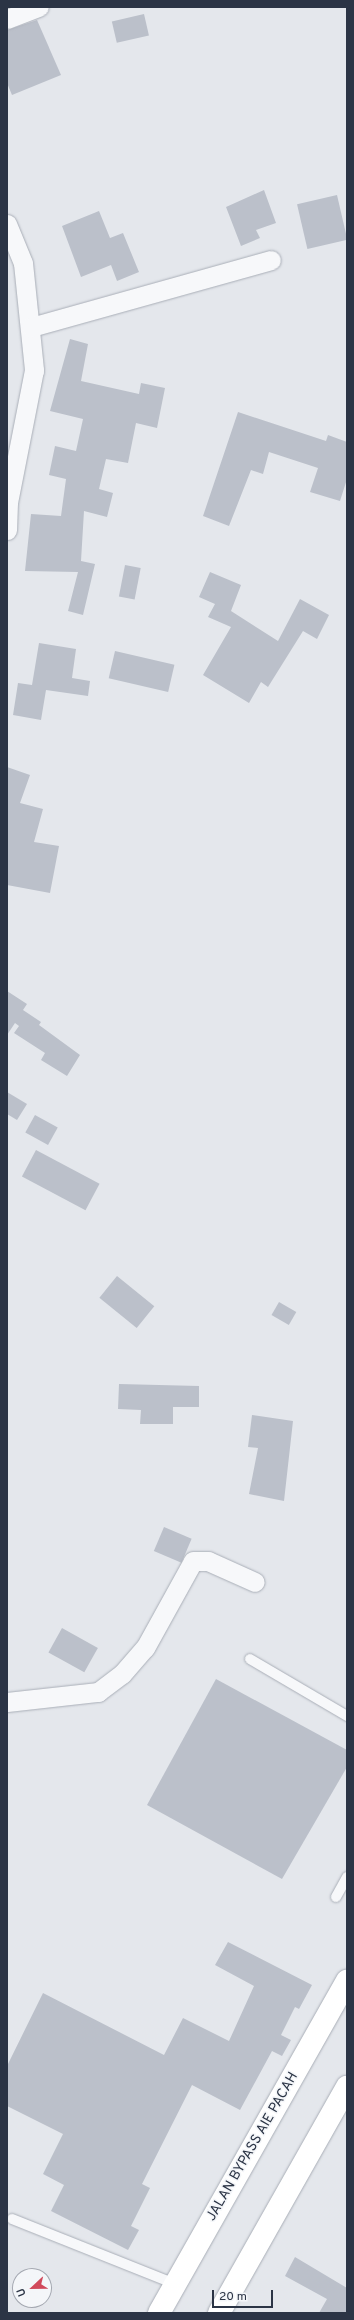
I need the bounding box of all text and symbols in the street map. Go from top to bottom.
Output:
street label: JALAN BYPASS AIE PACAH [203,2069,303,2225]
north arrow [12,2268,52,2308]
scale bar [214,2282,275,2308]
text: U [14,2286,30,2298]
text: 20 m [219,2289,247,2305]

